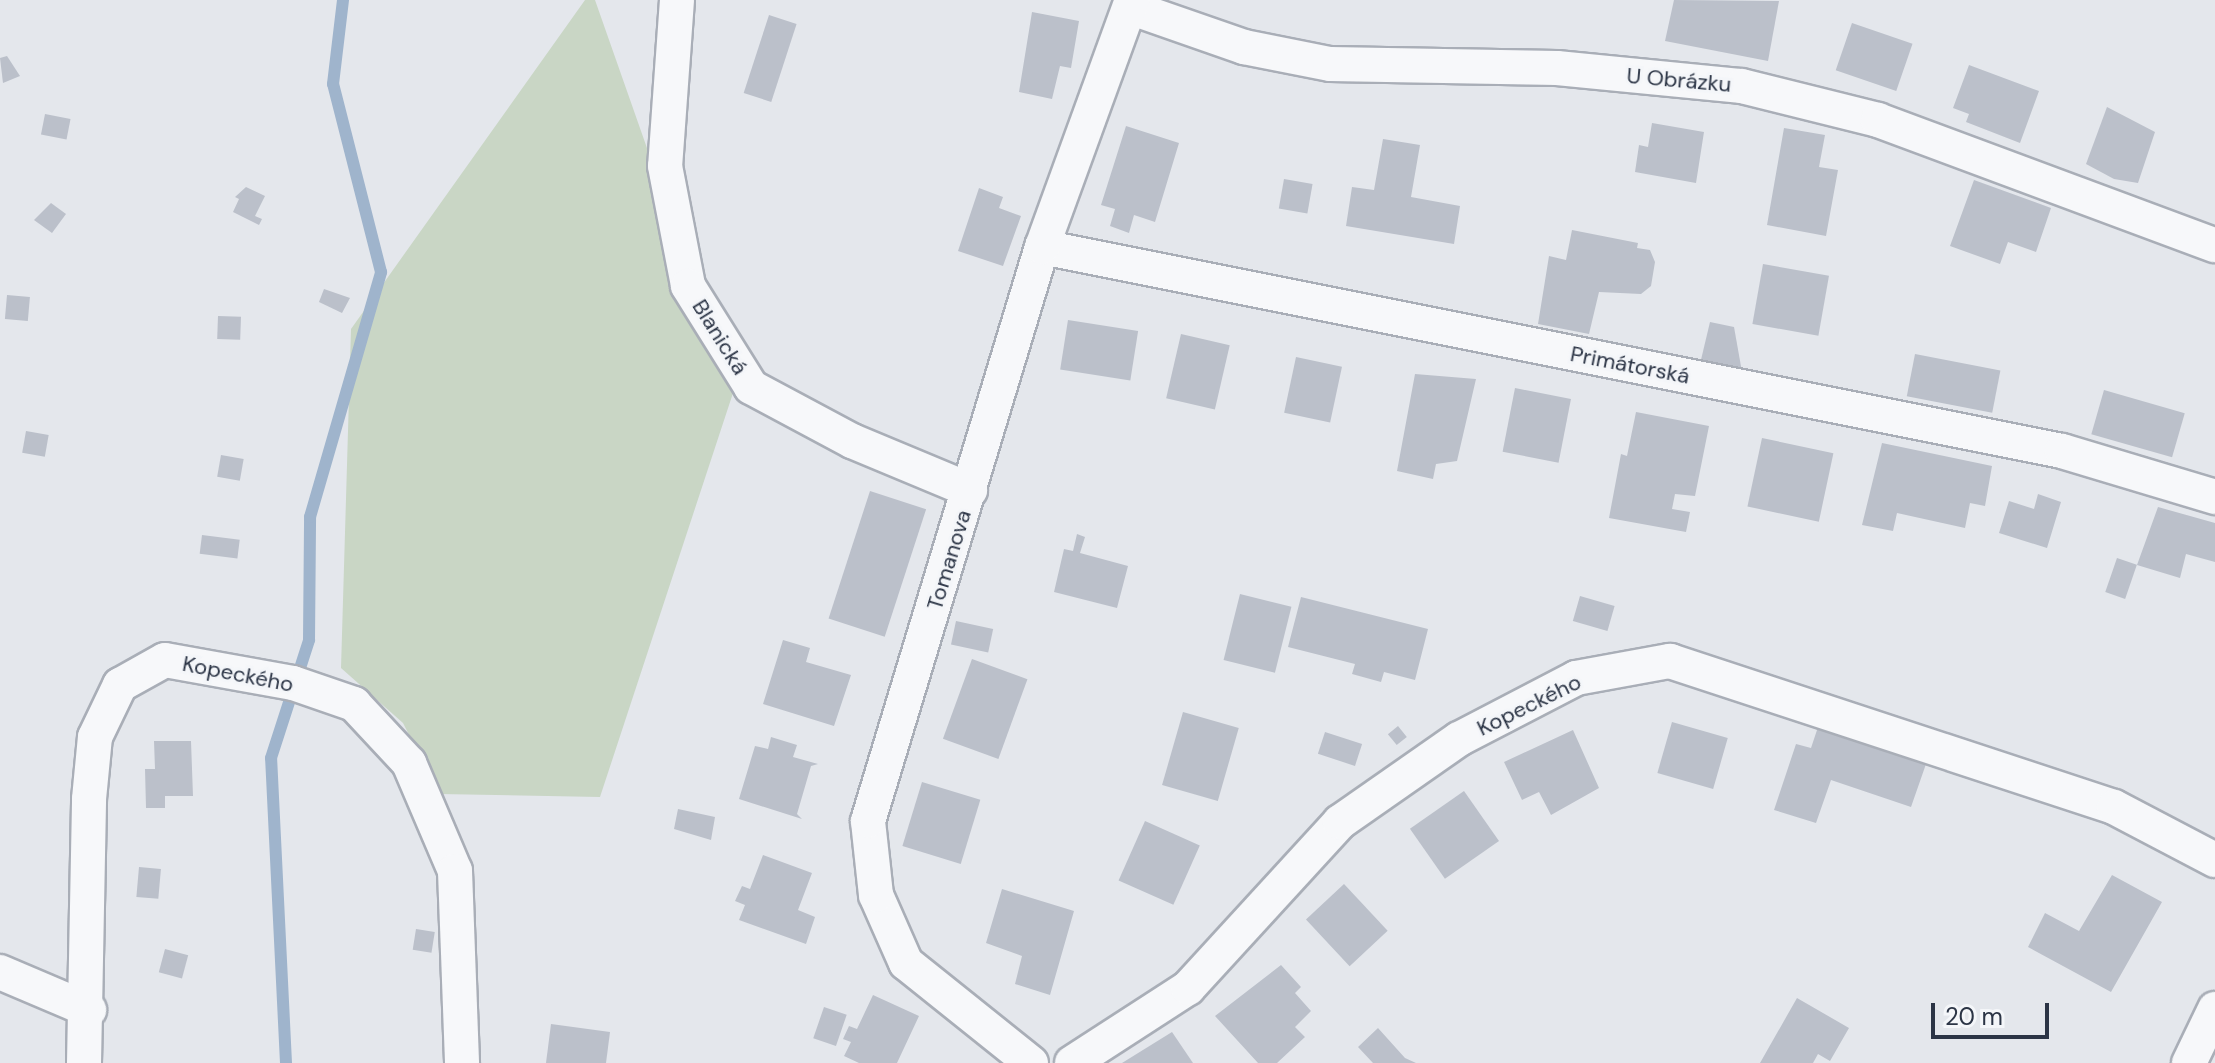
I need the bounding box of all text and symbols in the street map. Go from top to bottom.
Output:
street label: U Obrázku [1626,62,1732,98]
street label: Blanická [687,295,753,379]
street label: Primátorská [1568,341,1692,389]
street label: Tomanova [921,507,977,613]
street label: Kopeckého [180,650,296,698]
street label: Kopeckého [1473,668,1585,742]
scale bar [1935,987,2053,1037]
text: 20 m [1945,1001,2003,1032]

